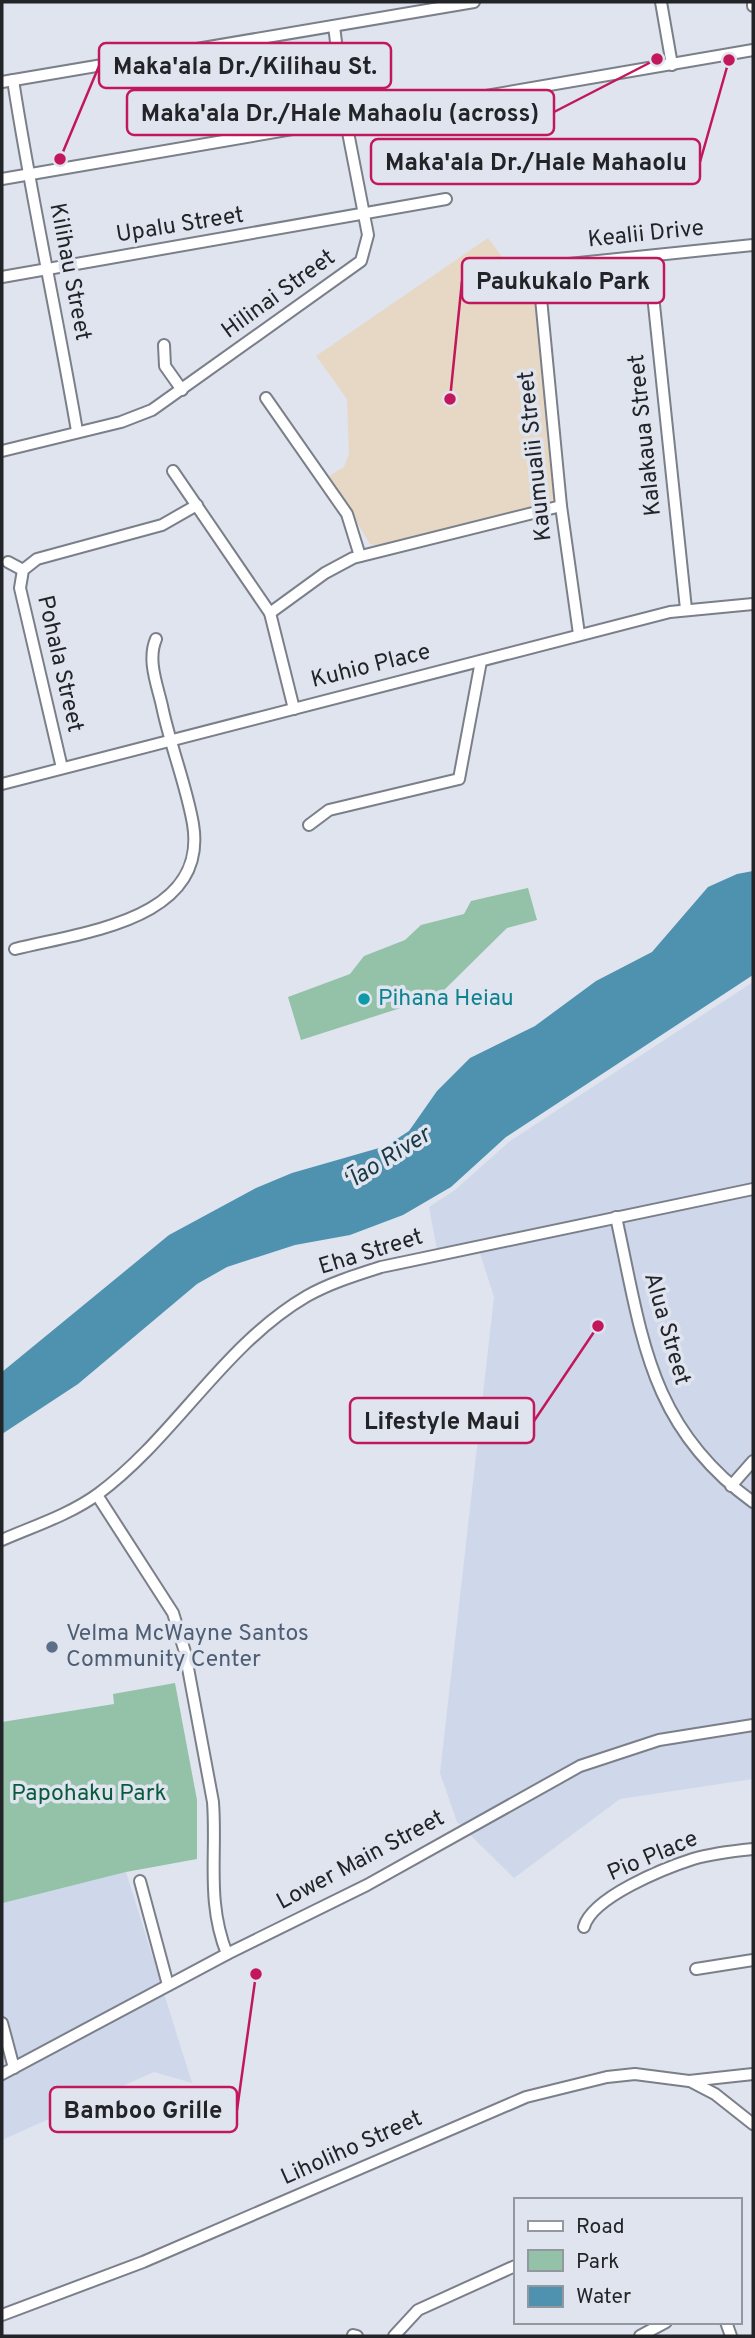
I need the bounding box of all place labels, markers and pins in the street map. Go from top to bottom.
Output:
callout: Maka'ala Dr./Kilihau St. [99,43,391,88]
callout: Maka'ala Dr./Hale Mahaolu (across) [127,90,554,135]
callout: Maka'ala Dr./Hale Mahaolu [371,139,700,184]
callout: Paukukalo Park [462,258,664,303]
place label: Pihana Heiau [378,985,514,1014]
marker: Pihana Heiau [356,991,372,1007]
callout: Lifestyle Maui [350,1398,534,1443]
place label: Velma McWayne Santos Community Center [66,1620,309,1675]
marker: Velma McWayne Santos Community Center [44,1639,60,1655]
callout: Bamboo Grille [50,2087,237,2132]

